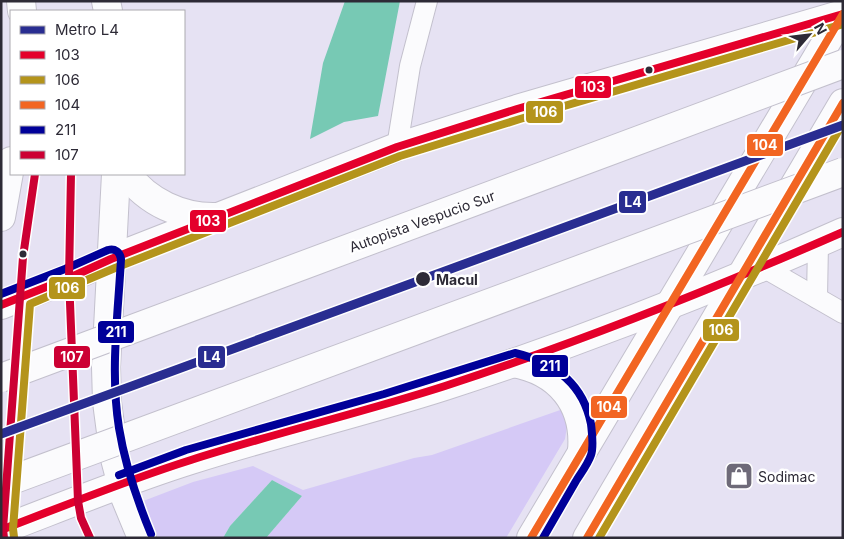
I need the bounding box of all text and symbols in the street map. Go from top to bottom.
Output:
legend [10,10,185,175]
north arrow [784,10,834,60]
text: Metro L4 [55,20,119,39]
text: N [811,20,831,37]
text: 103 [55,45,80,64]
unlabelled marker [644,65,654,75]
text: 106 [55,70,80,89]
line badge: 103 [574,75,612,99]
text: 103 [581,78,605,95]
text: 104 [55,95,80,114]
line badge: 106 [525,100,564,124]
text: 106 [533,103,557,120]
text: 211 [55,120,76,139]
line badge: 104 [746,133,784,157]
text: 104 [753,136,777,153]
text: 107 [55,145,79,164]
street label: Autopista Vespucio Sur [347,187,497,255]
line badge: L4 [618,190,647,214]
text: L4 [624,193,642,210]
line badge: 103 [189,209,227,233]
text: 103 [196,212,220,229]
unlabelled marker [18,249,28,259]
marker: Macul [414,270,432,288]
place label: Macul [436,271,478,288]
line badge: 106 [48,276,86,300]
text: 106 [55,279,79,296]
line badge: 106 [702,318,740,342]
line badge: 211 [97,320,135,344]
text: 106 [709,321,733,338]
text: 211 [106,323,126,340]
line badge: 107 [53,345,91,369]
line badge: L4 [197,345,226,369]
text: 107 [60,348,84,365]
text: L4 [203,348,221,365]
line badge: 211 [531,354,569,378]
text: 211 [540,357,560,374]
line badge: 104 [590,395,628,419]
text: 104 [597,398,621,415]
shop icon: Sodimac [724,461,754,491]
place label: Sodimac [758,468,815,485]

